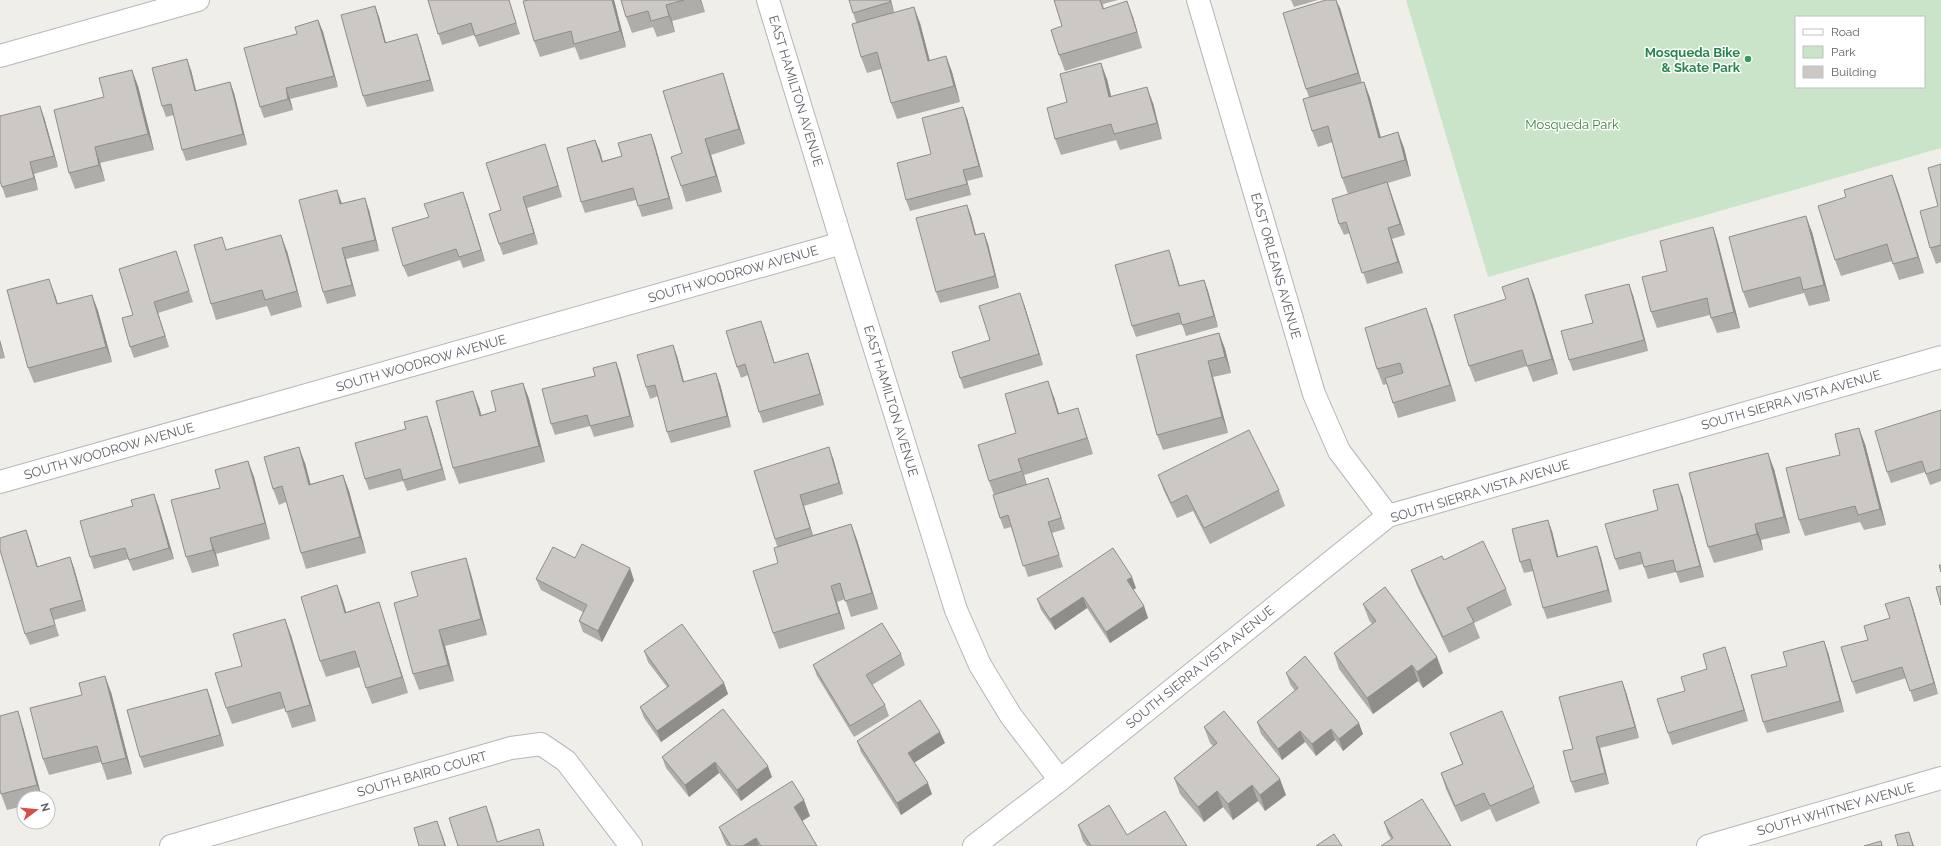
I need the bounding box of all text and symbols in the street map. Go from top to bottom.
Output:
street label: EAST HAMILTON AVENUE [766,14,826,168]
legend [1795,16,1925,88]
text: Road [1831,25,1860,39]
place label: Mosqueda Bike & Skate Park [1645,45,1741,75]
text: Park [1831,45,1856,59]
marker: Mosqueda Bike & Skate Park [1743,54,1753,64]
text: Building [1831,65,1877,79]
park label: Mosqueda Park [1525,117,1619,132]
street label: EAST ORLEANS AVENUE [1248,191,1304,341]
street label: SOUTH WOODROW AVENUE [646,242,820,306]
street label: EAST HAMILTON AVENUE [861,324,921,478]
street label: SOUTH WOODROW AVENUE [334,331,508,395]
street label: SOUTH SIERRA VISTA AVENUE [1699,367,1883,433]
street label: SOUTH WOODROW AVENUE [22,419,196,483]
street label: SOUTH SIERRA VISTA AVENUE [1389,457,1571,525]
street label: SOUTH SIERRA VISTA AVENUE [1123,602,1277,731]
street label: SOUTH BAIRD COURT [355,748,489,800]
street label: SOUTH WHITNEY AVENUE [1755,779,1917,839]
north arrow [16,790,56,830]
text: N [38,802,53,813]

